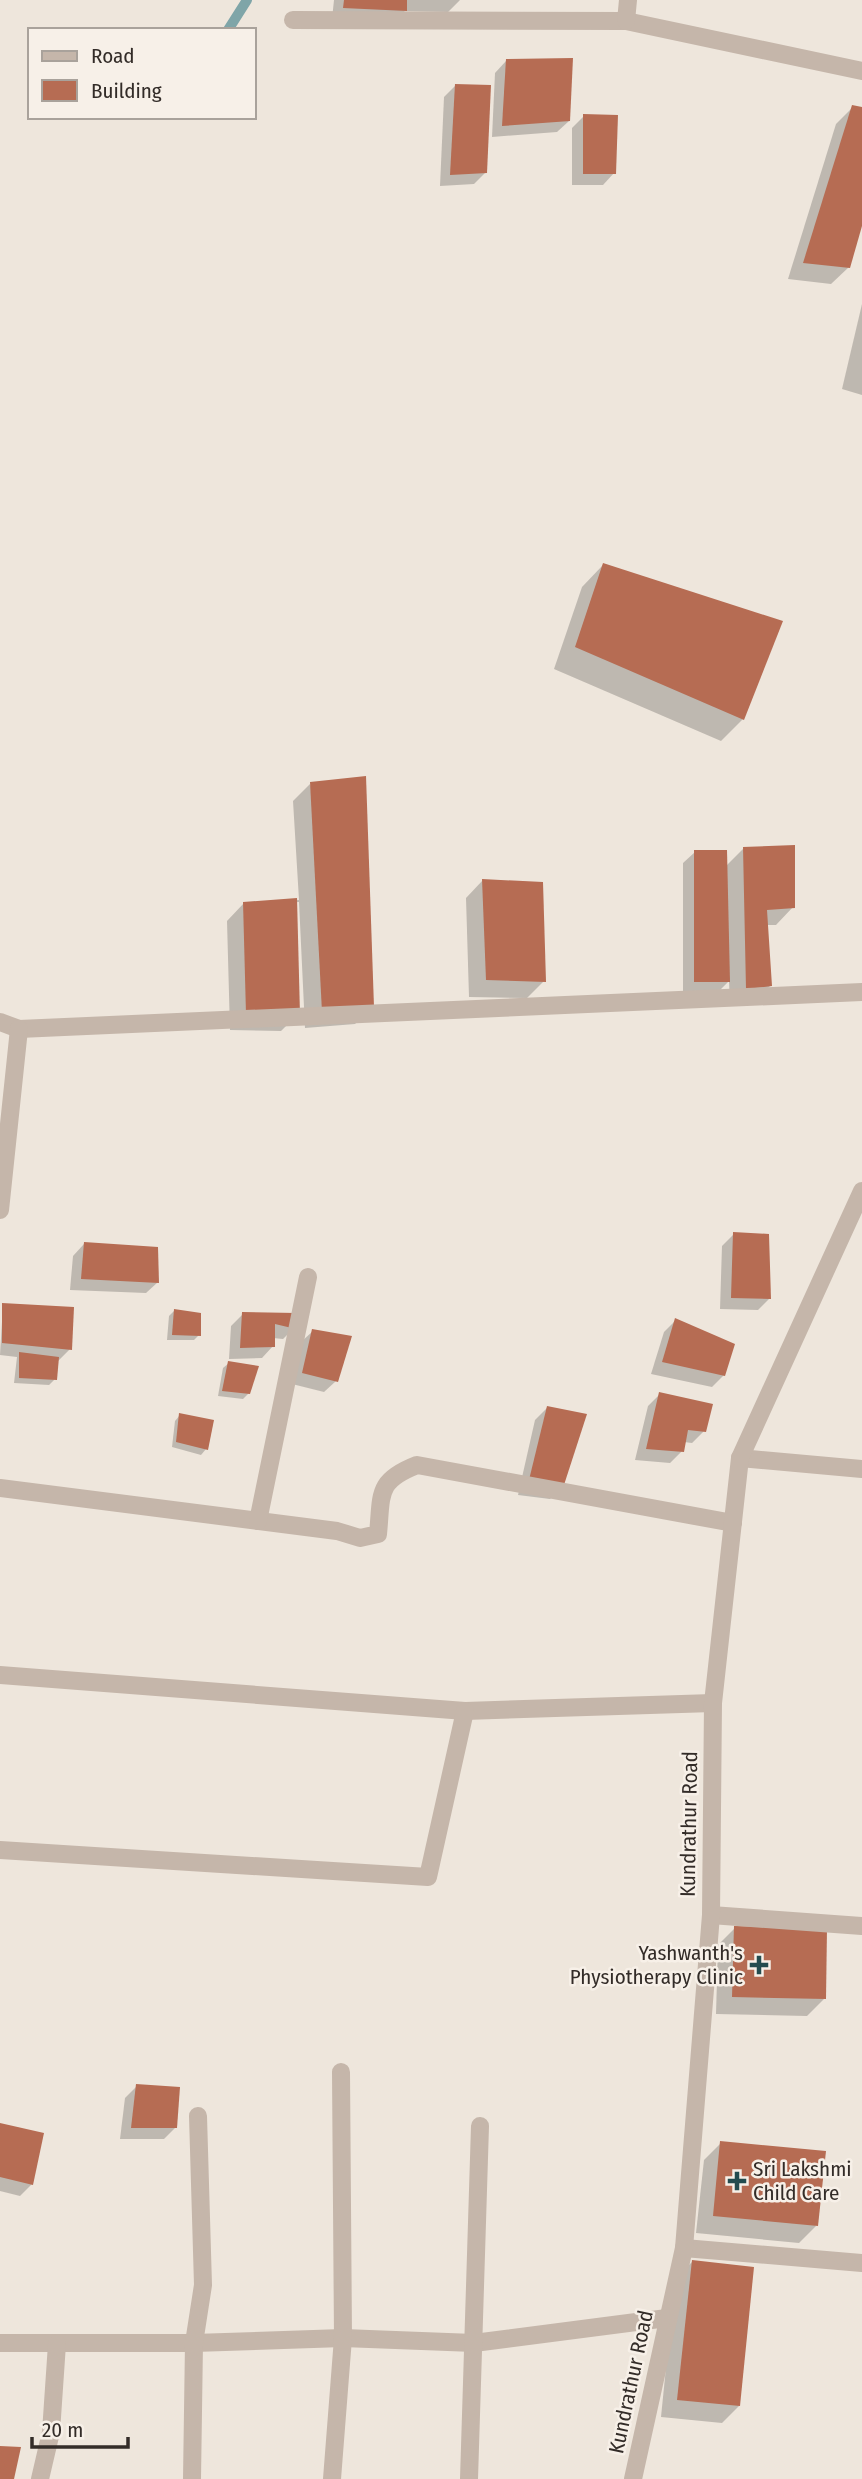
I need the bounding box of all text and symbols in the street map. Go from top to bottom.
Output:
legend [28,28,256,119]
text: Road [91,43,135,69]
text: Building [91,78,162,104]
street label: Kundrathur Road [675,1751,703,1897]
place label: Yashwanth's Physiotherapy Clinic [570,1940,743,1990]
marker: Yashwanth's Physiotherapy Clinic [749,1955,769,1975]
place label: Sri Lakshmi Child Care [753,2156,852,2206]
marker: Sri Lakshmi Child Care [727,2171,747,2191]
street label: Kundrathur Road [603,2308,659,2456]
scale bar [32,2406,128,2450]
text: 20 m [42,2417,83,2443]

